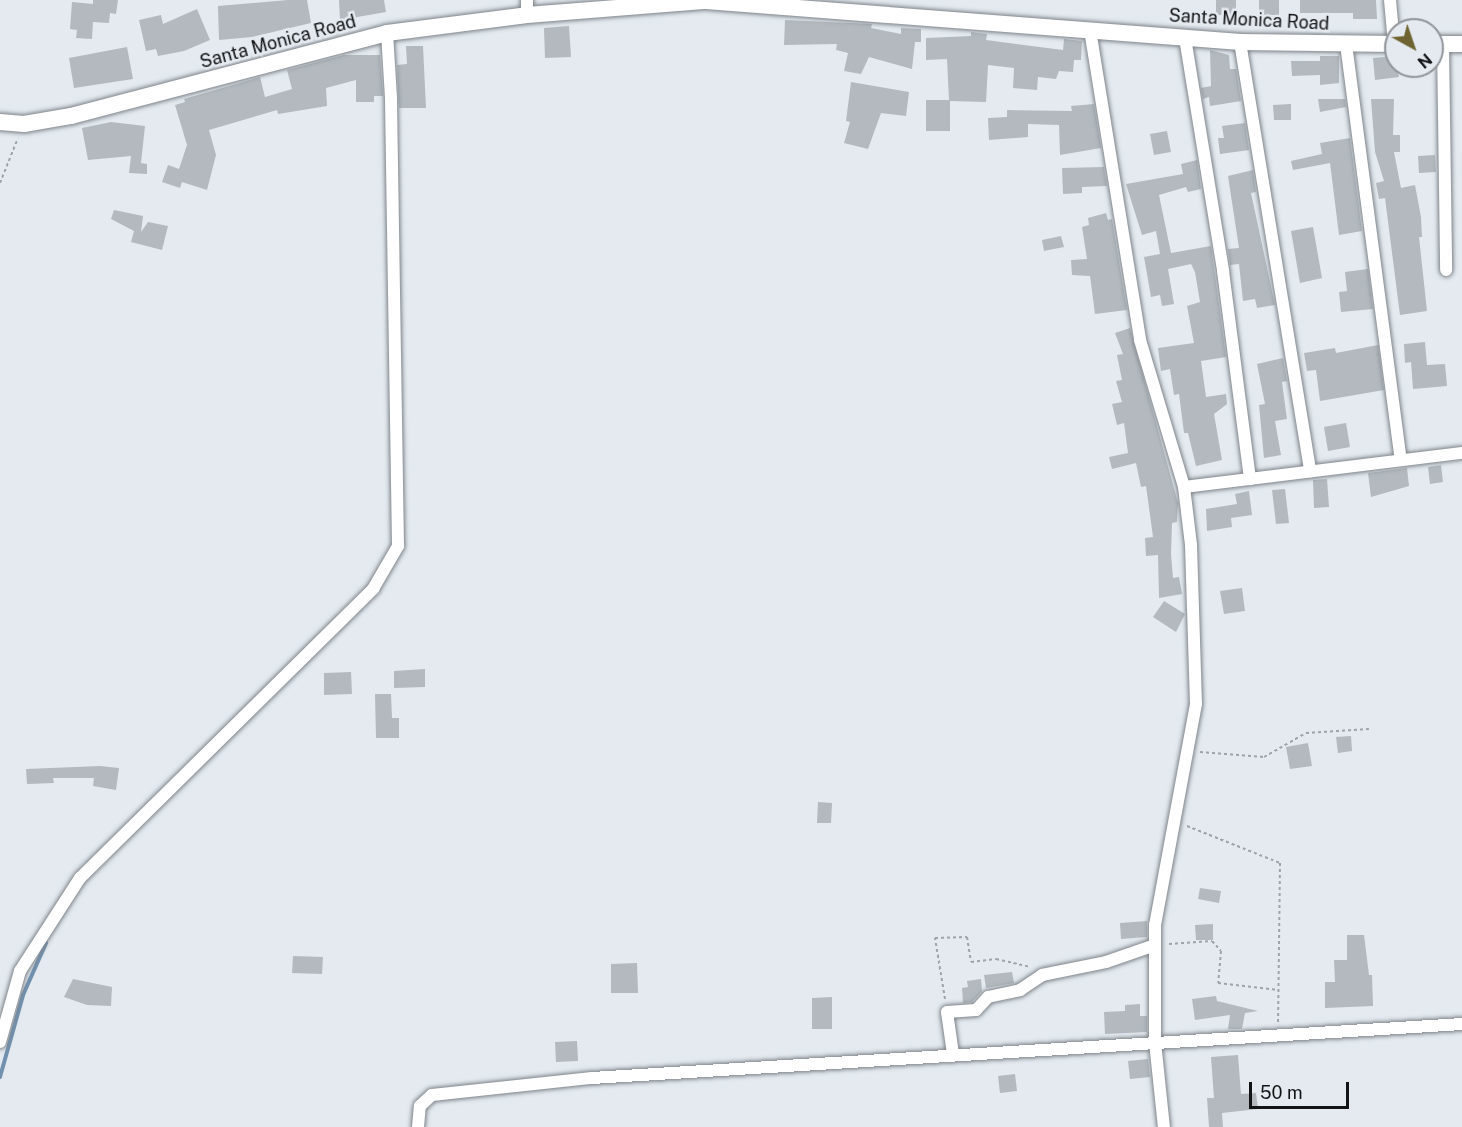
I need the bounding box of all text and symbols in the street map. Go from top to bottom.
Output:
street label: Santa Monica Road [1168,5,1330,35]
street label: Santa Monica Road [198,11,358,73]
north arrow [1384,18,1444,78]
text: N [1414,49,1436,72]
scale bar [1252,1070,1352,1108]
text: 50 m [1260,1082,1303,1103]

